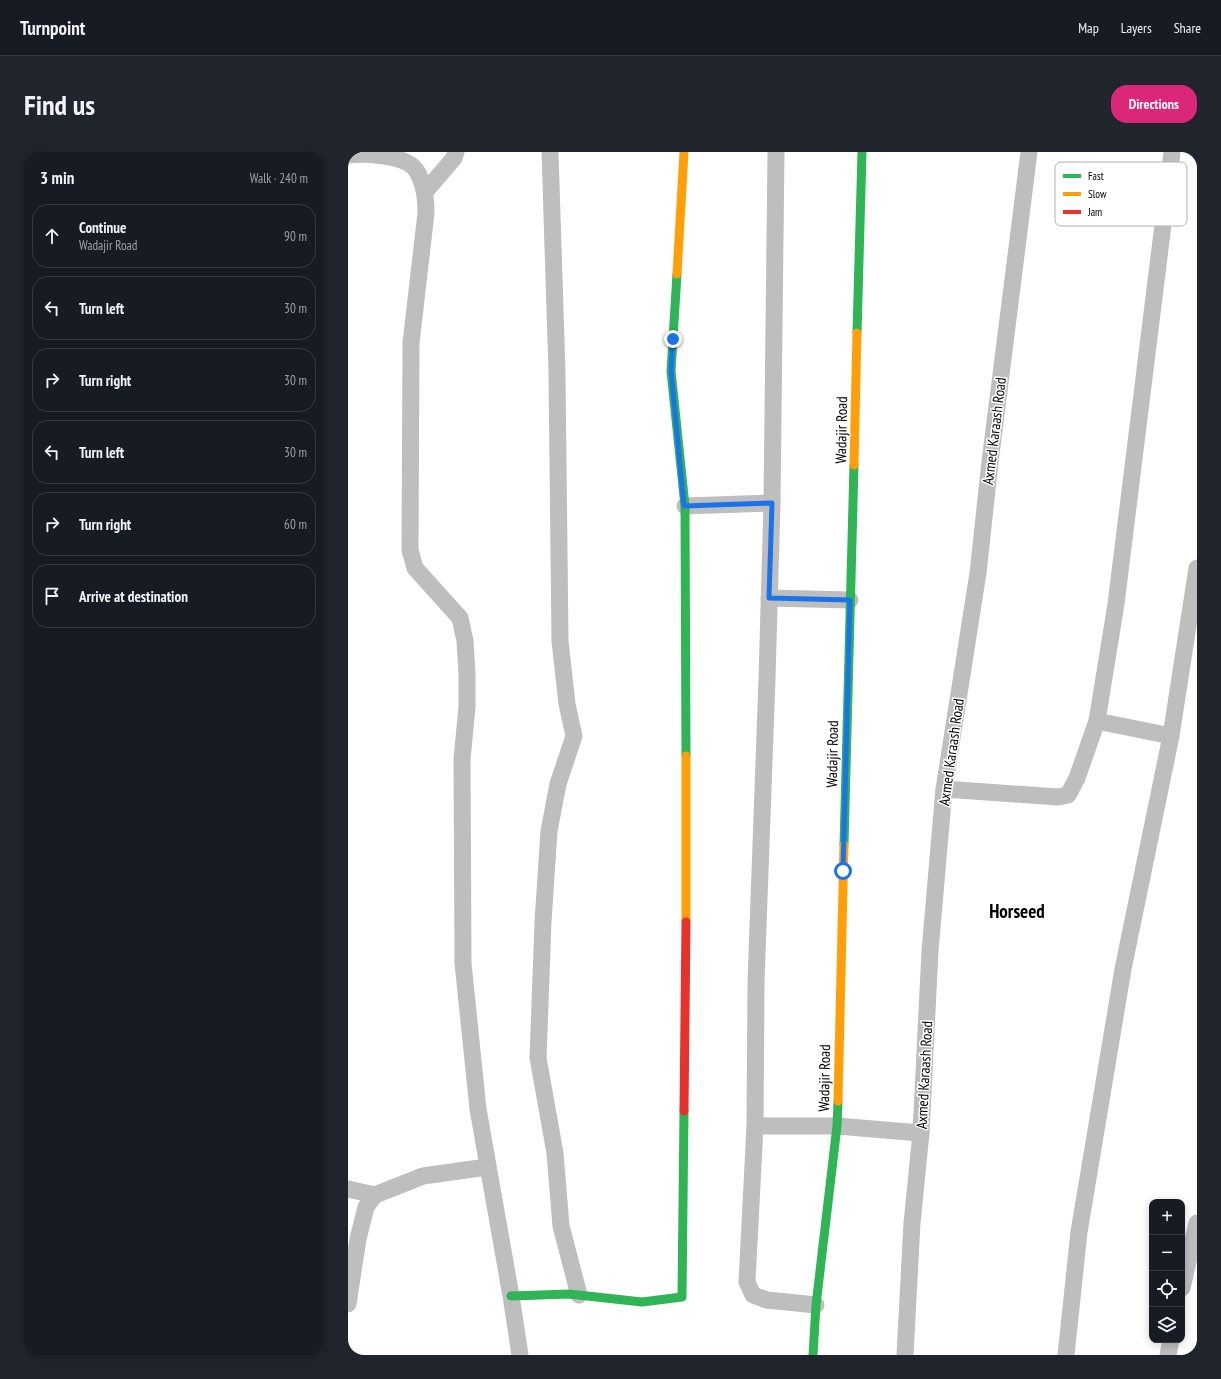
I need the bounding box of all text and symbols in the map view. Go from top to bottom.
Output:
text: Turnpoint [20,16,85,40]
text: Map [1078,19,1099,37]
text: Layers [1121,19,1152,37]
text: Share [1174,19,1201,37]
button: Directions [1111,85,1197,123]
text: Find us [24,86,95,123]
legend [1055,162,1187,226]
text: 3 min [40,167,74,189]
text: Fast [1088,169,1104,183]
text: Walk · 240 m [250,170,308,187]
text: Slow [1088,187,1107,201]
text: Jam [1087,205,1102,219]
text: Continue [79,218,126,237]
icon: ahead [41,225,63,247]
text: 90 m [284,228,307,245]
text: Wadajir Road [79,237,137,254]
icon: left [41,297,63,319]
text: Turn left [79,299,124,318]
text: 30 m [284,300,307,317]
route end [664,330,682,348]
icon: right [41,369,63,391]
text: Turn right [79,371,131,390]
text: 30 m [284,372,307,389]
street label: Axmed Karaash Road [978,376,1010,486]
street label: Wadajir Road [831,396,851,464]
icon: left [41,441,63,463]
text: Turn left [79,443,124,462]
text: 30 m [284,444,307,461]
icon: right [41,513,63,535]
text: Turn right [79,515,131,534]
text: 60 m [284,516,307,533]
icon: arrive [41,585,63,607]
text: Arrive at destination [79,587,188,606]
street label: Axmed Karaash Road [934,697,968,807]
street label: Wadajir Road [822,720,842,788]
route start [834,862,852,880]
district label: Horseed [989,899,1045,923]
street label: Axmed Karaash Road [912,1021,936,1129]
street label: Wadajir Road [814,1044,834,1112]
map controls [1149,1199,1185,1343]
button: + [1149,1199,1185,1235]
button: − [1149,1235,1185,1271]
button: locate [1149,1271,1185,1307]
button: layers [1149,1307,1185,1343]

